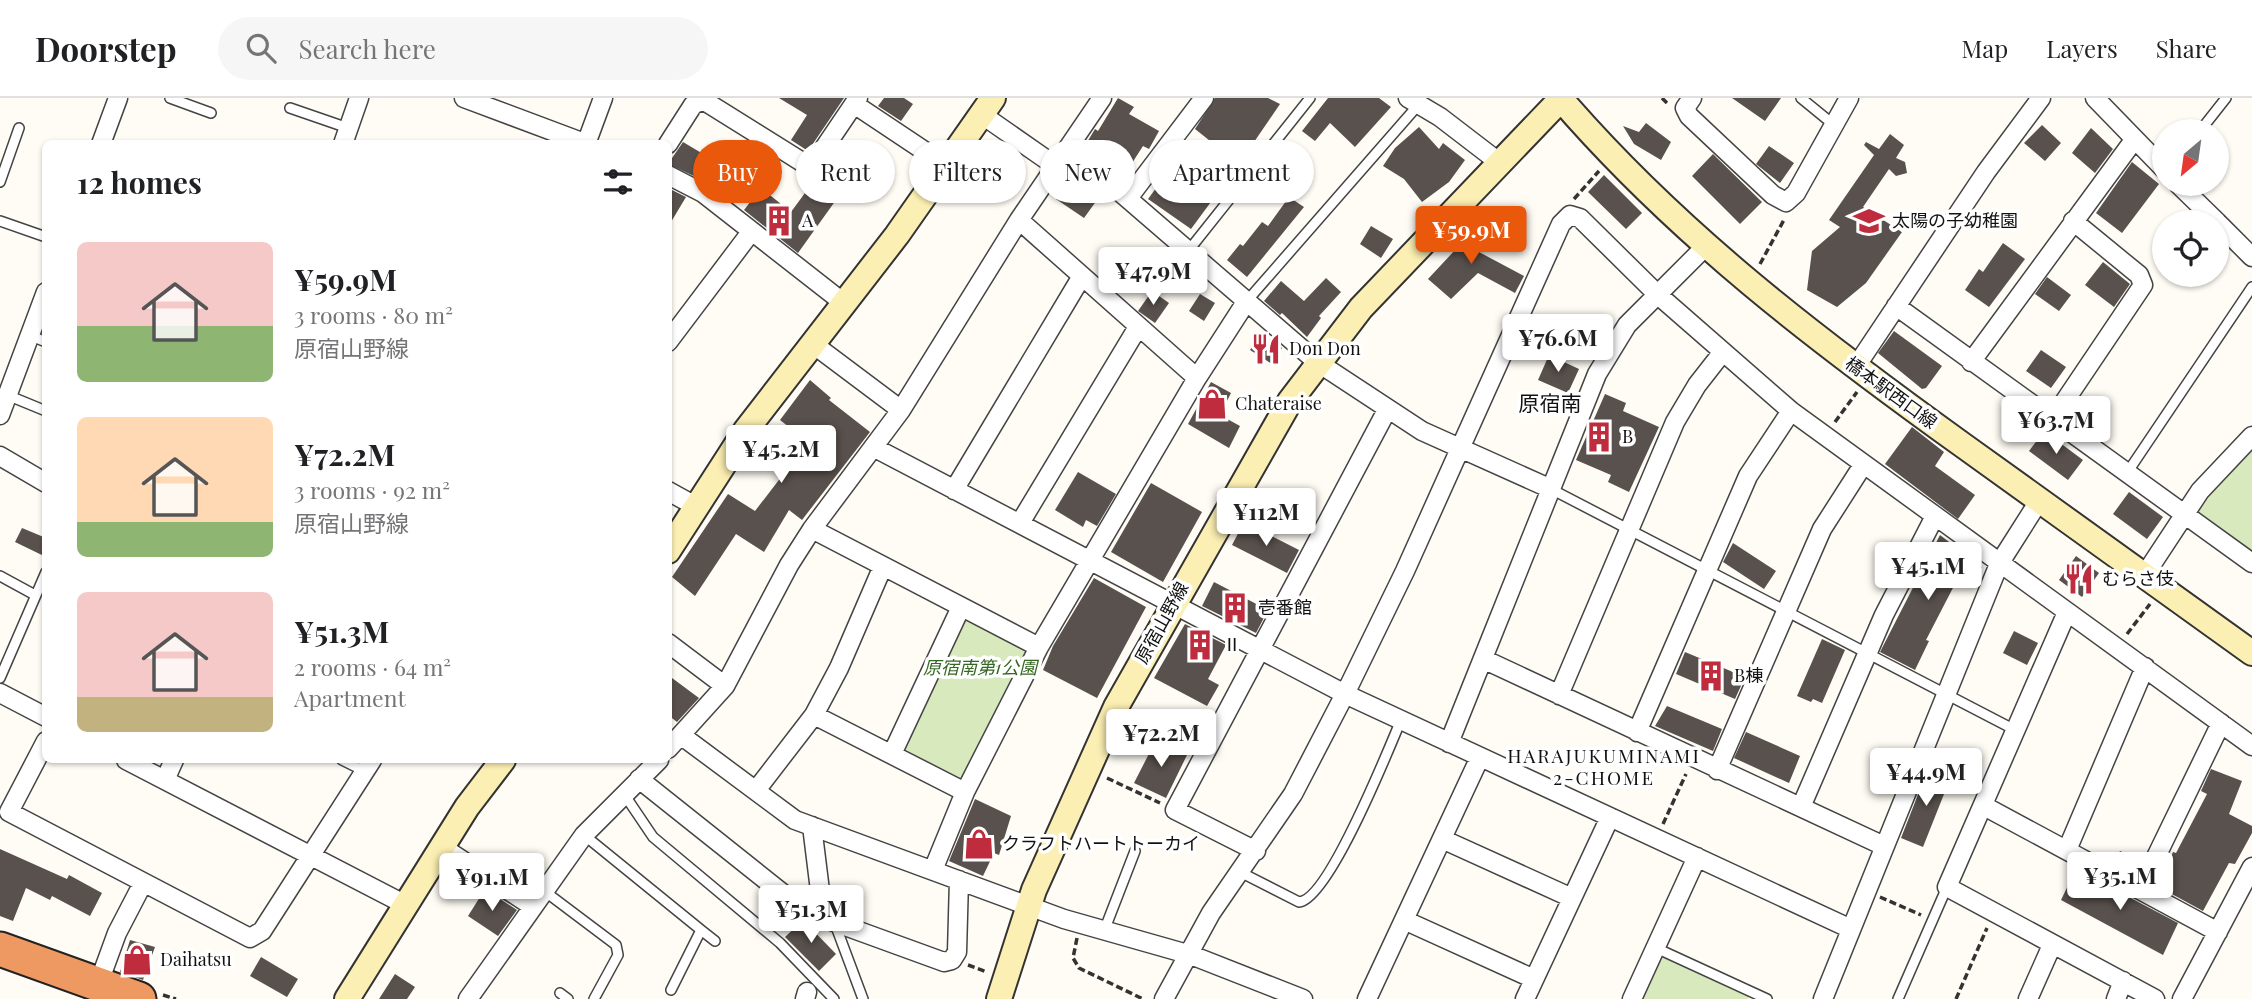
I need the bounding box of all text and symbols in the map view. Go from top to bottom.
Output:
search box [218,17,708,80]
text: Doorstep [35,26,176,70]
icon: search [242,29,280,67]
text: Search here [298,31,436,66]
text: Map [1962,32,2008,64]
text: Layers [2046,32,2118,64]
text: Share [2156,32,2217,64]
north arrow [2152,119,2230,196]
map controls [2152,119,2229,287]
chip: Buy [693,140,782,203]
chip: Rent [796,140,895,203]
chip: Filters [909,140,1026,203]
chip: New [1040,140,1135,203]
chip: Apartment [1149,140,1314,203]
text: 12 homes [77,162,202,202]
icon: filters [599,163,637,201]
building icon: A [762,204,796,238]
school or university icon: 太陽の子幼稚園 [1852,204,1886,238]
pin: ¥59.9M [1414,206,1528,266]
place label: A [801,208,814,232]
place label: 太陽の子幼稚園 [1892,208,2018,232]
button: locate [2152,210,2229,287]
text: ¥59.9M [1432,213,1510,244]
pin: ¥47.9M [1096,248,1210,307]
text: ¥47.9M [1114,254,1192,285]
text: ¥59.9M [294,259,397,299]
icon: home [133,270,217,354]
text: 3 rooms · 80 m² [294,299,453,330]
pin: ¥76.6M [1501,314,1615,374]
text: ¥76.6M [1518,321,1598,352]
text: 原宿山野線 [294,332,409,363]
restaurant icon: Don Don [1249,332,1283,366]
place label: Don Don [1289,336,1361,360]
street label: 橋本駅西口線 [1841,351,1942,434]
shop icon: Chateraise [1195,387,1229,421]
district label: 原宿南 [1519,388,1582,416]
place label: Chateraise [1235,391,1322,415]
pin: ¥63.7M [1999,396,2113,456]
text: ¥63.7M [2017,403,2095,434]
building icon: B [1582,420,1616,454]
place label: B [1622,424,1633,448]
pin: ¥45.2M [724,426,838,485]
text: ¥45.2M [742,432,820,463]
text: ¥72.2M [294,434,395,474]
icon: home [133,445,217,529]
text: 3 rooms · 92 m² [294,474,450,505]
pin: ¥112M [1217,489,1315,548]
text: ¥112M [1233,495,1299,526]
text: 原宿山野線 [294,507,409,538]
pin: ¥45.1M [1871,542,1985,602]
text: ¥45.1M [1891,549,1965,580]
restaurant icon: むらさ伎 [2062,562,2096,596]
place label: むらさ伎 [2102,566,2174,590]
street label: 原宿山野線 [1129,577,1193,668]
building icon: 壱番館 [1218,591,1252,625]
place label: 壱番館 [1258,595,1312,619]
text: ¥51.3M [294,611,389,651]
icon: home [133,620,217,704]
building icon: Ⅱ [1183,628,1217,662]
place label: Ⅱ [1223,632,1241,656]
text: 2 rooms · 64 m² [294,651,451,682]
park label: 原宿南第1公園 [923,655,1040,679]
building icon: B棟 [1694,659,1728,693]
place label: B棟 [1734,663,1763,687]
text: Apartment [294,682,406,713]
pin: ¥72.2M [1104,710,1218,769]
text: ¥72.2M [1122,716,1200,747]
district label: HARAJUKUMINAMI 2-CHOME [1507,742,1701,790]
pin: ¥44.9M [1869,748,1983,808]
text: ¥44.9M [1886,755,1966,786]
shop icon: クラフトハートトーカイ [962,827,996,861]
place label: クラフトハートトーカイ [1002,831,1200,855]
pin: ¥35.1M [2063,852,2177,912]
pin: ¥91.1M [435,854,549,913]
text: ¥35.1M [2083,859,2157,890]
text: ¥91.1M [455,860,529,891]
pin: ¥51.3M [754,886,868,945]
text: ¥51.3M [775,892,847,923]
shop icon: Daihatsu [120,943,154,977]
place label: Daihatsu [160,947,232,971]

